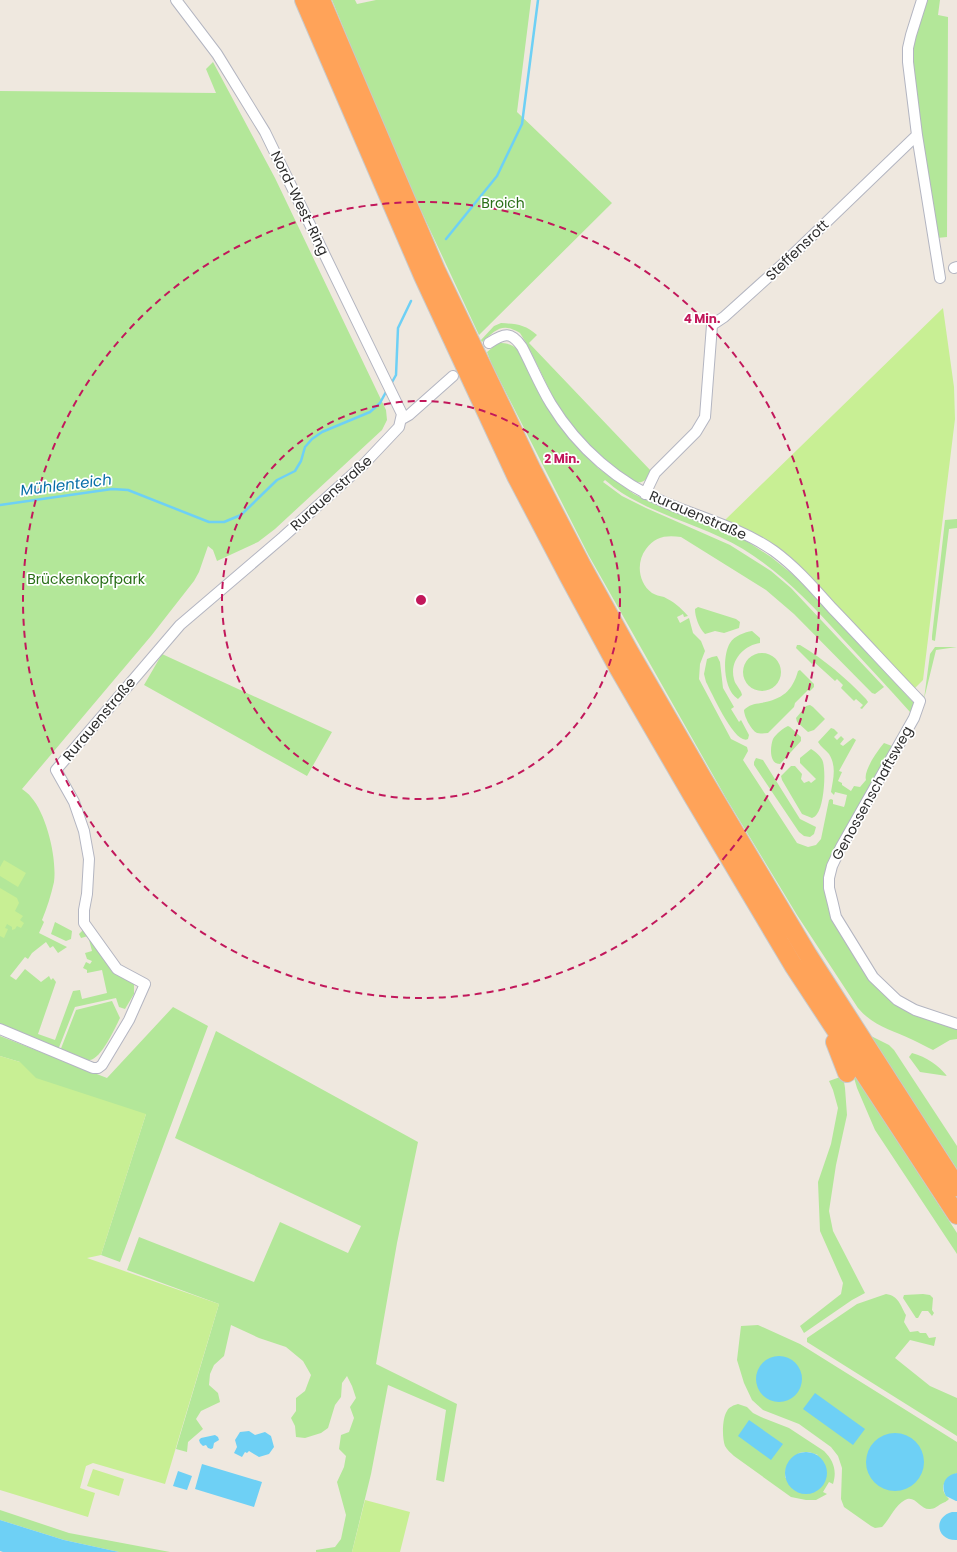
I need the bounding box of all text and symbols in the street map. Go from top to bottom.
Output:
street label: Nord-West-Ring [266,147,334,259]
park label: Broich [481,193,525,213]
street label: Steffensrott [761,215,833,285]
text: 4 Min. [684,310,720,327]
text: 2 Min. [544,450,580,467]
street label: Rurauenstraße [286,451,377,535]
water label: Mühlenteich [19,468,113,501]
street label: Rurauenstraße [646,485,750,545]
park label: Brückenkopfpark [27,569,146,589]
centre of rings [414,593,428,607]
street label: Rurauenstraße [58,672,140,765]
street label: Genossenschaftsweg [827,722,917,864]

